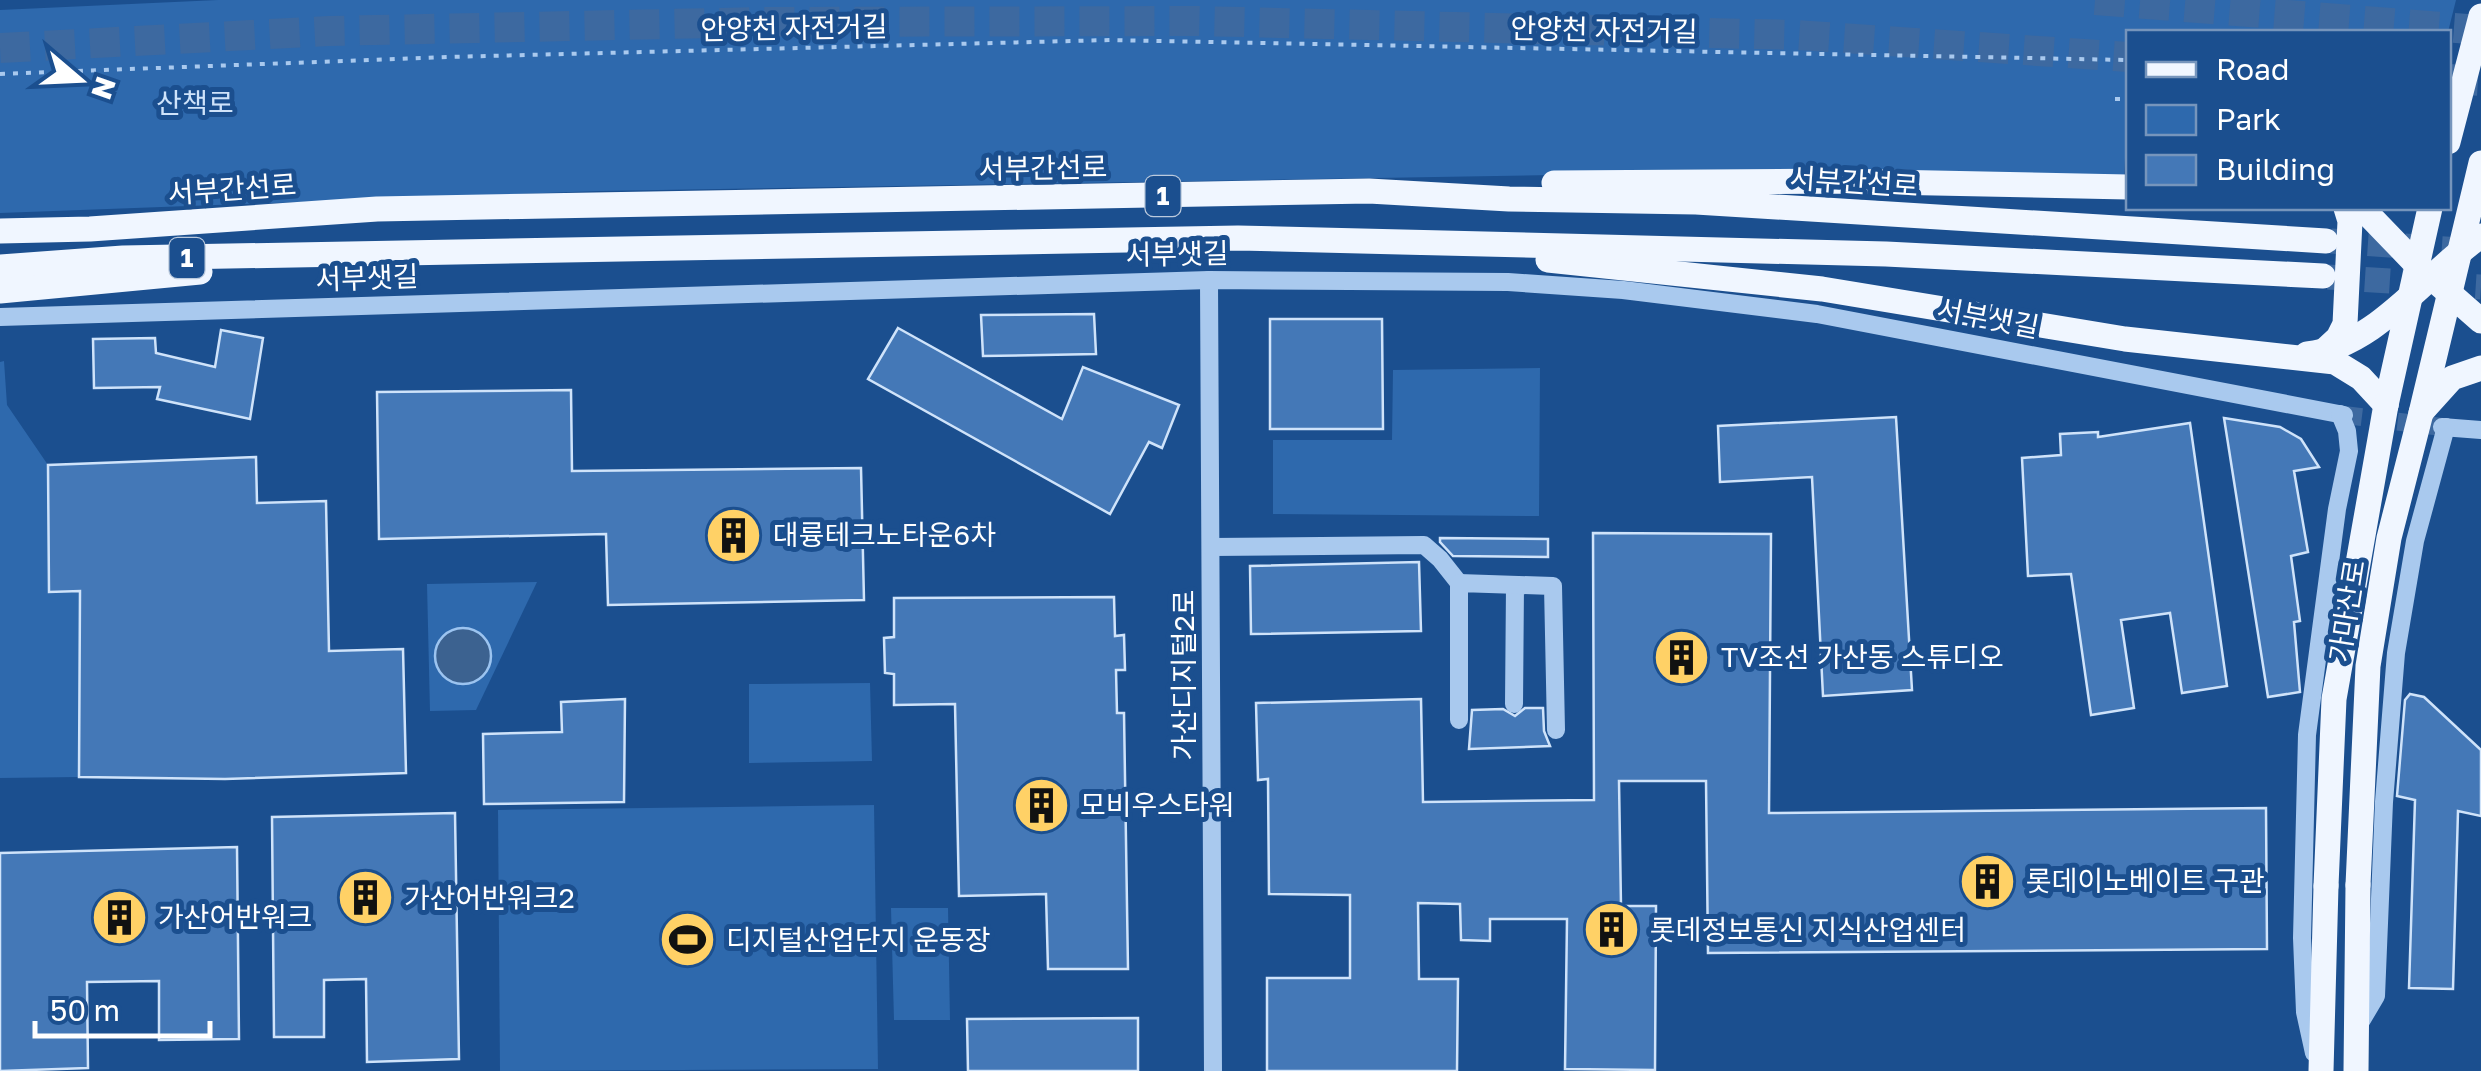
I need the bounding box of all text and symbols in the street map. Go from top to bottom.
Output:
street label: 안양천 자전거길 [700,9,888,46]
street label: 안양천 자전거길 [1510,11,1698,48]
north arrow [30,30,130,130]
legend [2126,30,2451,210]
text: Road [2216,51,2290,87]
text: N [85,73,123,104]
park label: 산책로 [156,86,234,119]
text: Park [2216,101,2281,137]
street label: 서부간선로 [978,150,1108,185]
text: Building [2216,151,2335,187]
street label: 서부간선로 [1789,161,1919,202]
street label: 서부간선로 [167,168,297,209]
road number: 1 [1146,176,1180,216]
street label: 서부샛길 [1125,236,1229,271]
road number: 1 [170,238,204,278]
street label: 서부샛길 [315,259,419,296]
street label: 서부샛길 [1934,291,2042,344]
building icon: 대륭테크노타운6차 [704,505,764,565]
place label: 대륭테크노타운6차 [773,518,996,551]
street label: 가마산로 [2322,557,2371,664]
street label: 가산디지털2로 [1167,590,1200,760]
building icon: TV조선 가산동 스튜디오 [1652,627,1712,687]
place label: TV조선 가산동 스튜디오 [1721,640,2004,673]
building icon: 모비우스타워 [1011,775,1071,835]
place label: 모비우스타워 [1080,788,1235,821]
building icon: 롯데이노베이트 구관 [1957,851,2017,911]
place label: 롯데이노베이트 구관 [2026,864,2265,897]
building icon: 가산어반워크2 [335,868,395,928]
place label: 가산어반워크2 [404,881,575,914]
building icon: 가산어반워크 [89,887,149,947]
place label: 가산어반워크 [158,900,313,933]
building icon: 롯데정보통신 지식산업센터 [1581,900,1641,960]
sports icon: 디지털산업단지 운동장 [657,910,717,970]
place label: 롯데정보통신 지식산업센터 [1650,913,1966,946]
place label: 디지털산업단지 운동장 [726,923,991,956]
scale bar [35,976,210,1038]
text: 50 m [50,992,120,1028]

